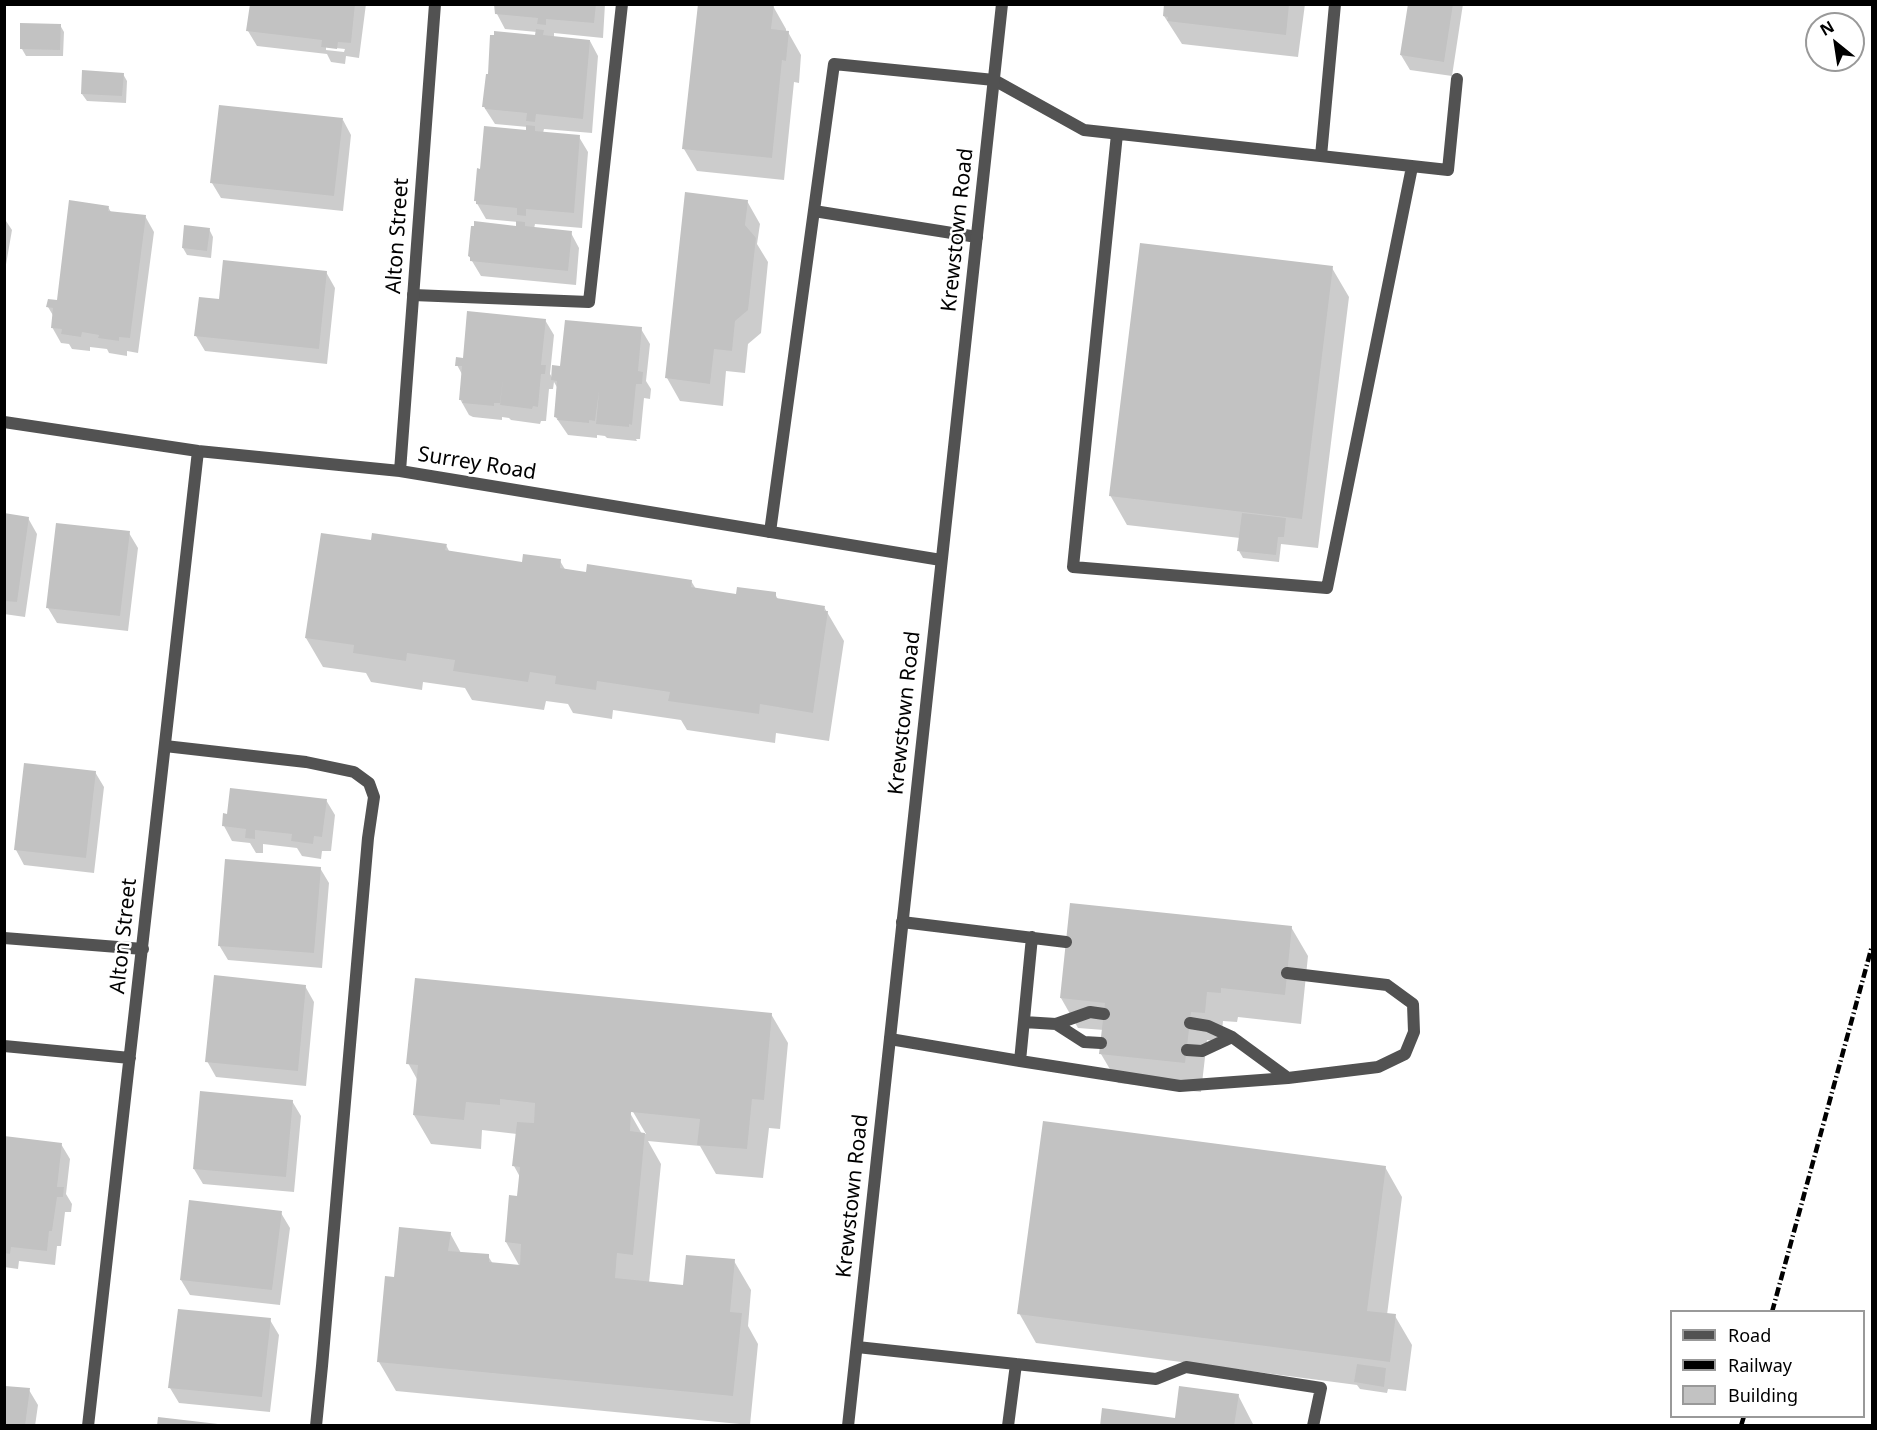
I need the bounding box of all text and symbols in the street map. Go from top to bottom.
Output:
north arrow [1805,12,1865,72]
text: N [1816,15,1838,41]
street label: Krewstown Road [937,147,979,313]
street label: Alton Street [381,177,415,295]
street label: Surrey Road [416,442,538,486]
street label: Krewstown Road [884,630,926,796]
street label: Alton Street [105,877,143,995]
street label: Krewstown Road [832,1113,874,1279]
legend [1670,1310,1865,1418]
text: Road [1728,1323,1771,1347]
text: Railway [1728,1353,1792,1377]
text: Building [1728,1383,1798,1407]

